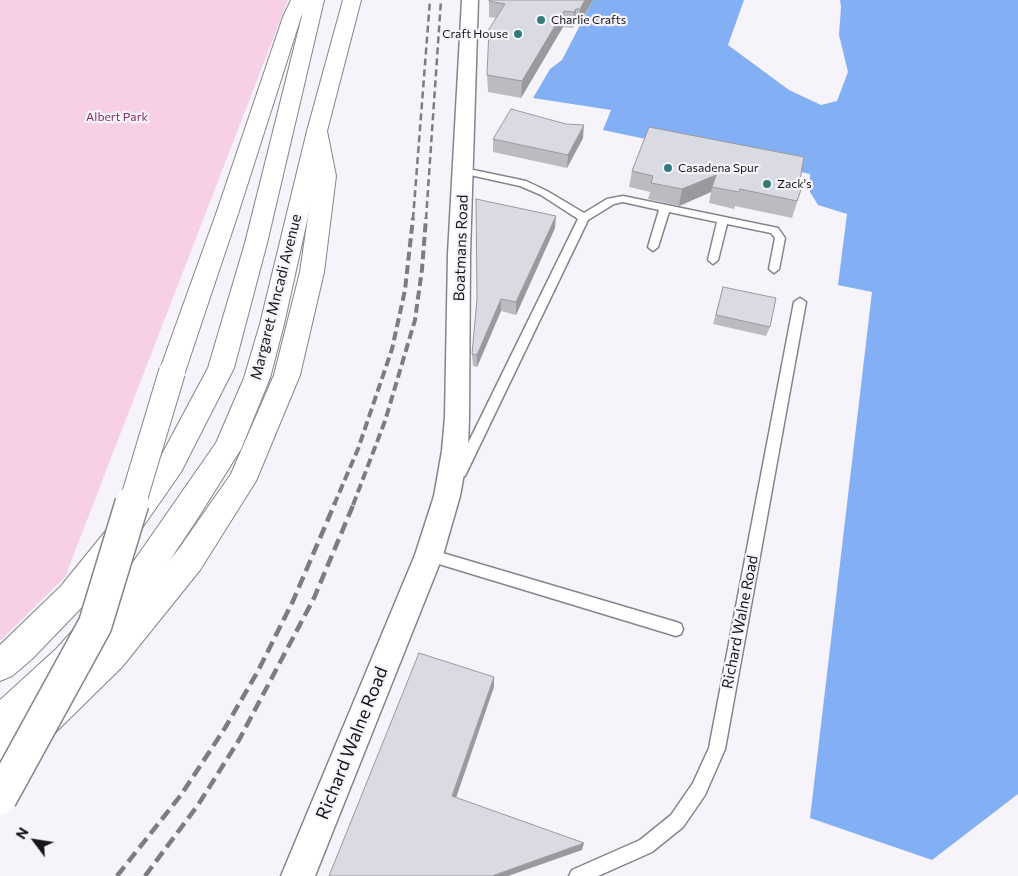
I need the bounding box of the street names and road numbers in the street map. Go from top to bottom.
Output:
street label: Boatmans Road [450,194,472,302]
street label: Margaret Mncadi Avenue [247,212,305,382]
street label: Richard Walne Road [718,554,762,690]
street label: Richard Walne Road [312,664,392,822]

